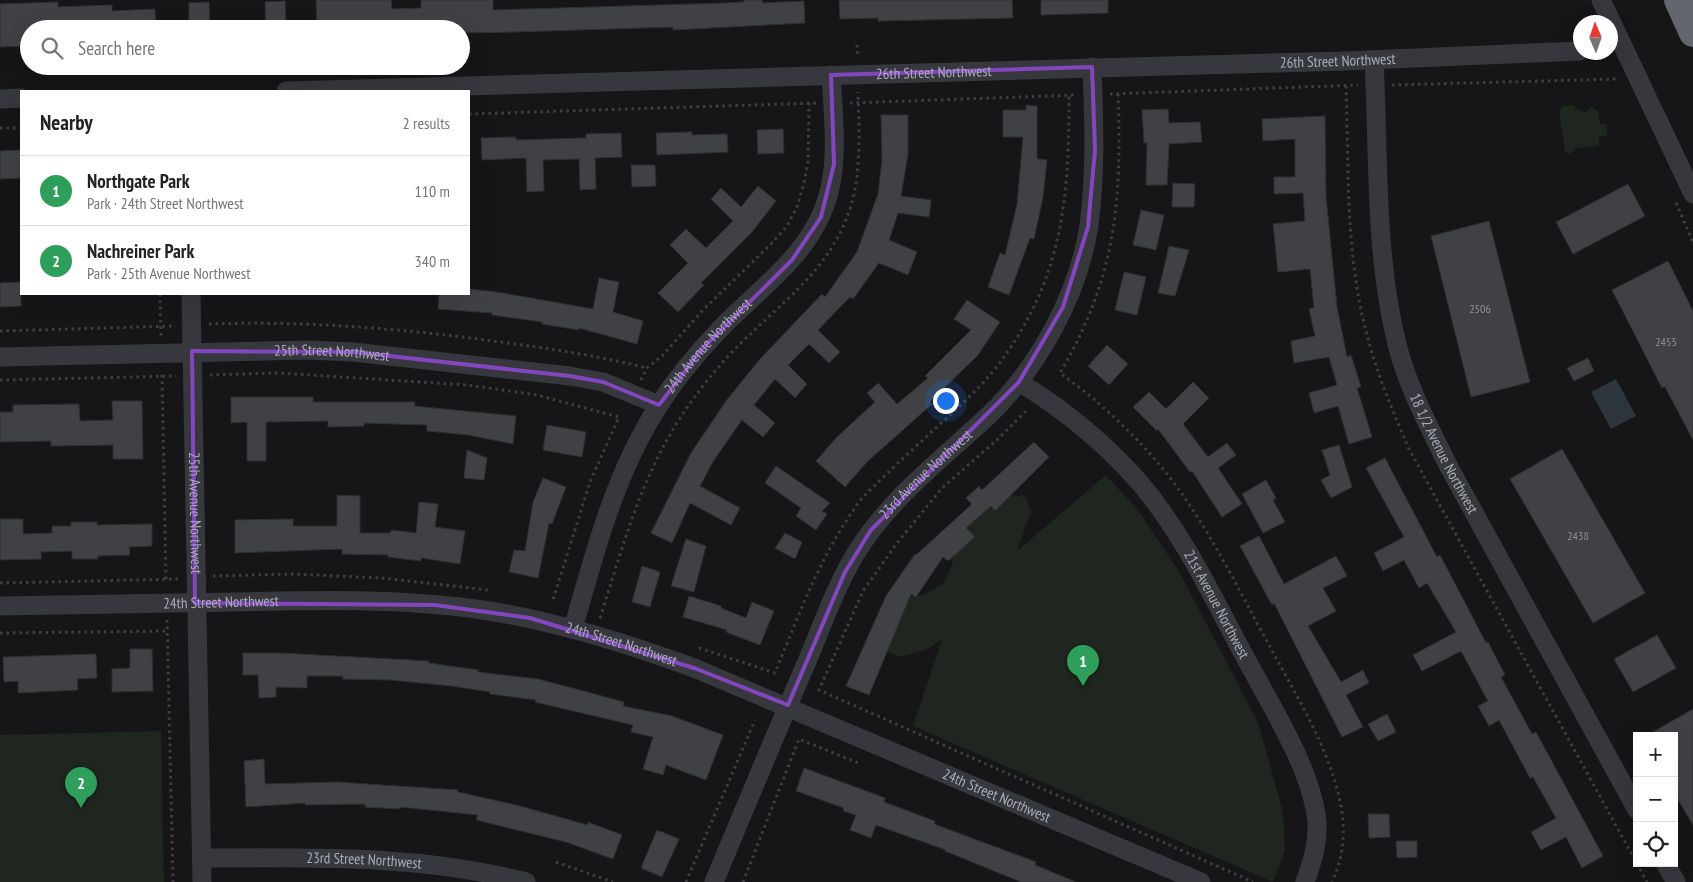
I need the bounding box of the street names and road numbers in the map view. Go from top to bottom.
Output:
street label: 26th Street Northwest [1279,49,1396,72]
street label: 26th Street Northwest [876,61,992,83]
street label: 24th Avenue Northwest [660,294,755,397]
street label: 25th Street Northwest [274,340,391,365]
street label: 18 1/2 Avenue Northwest [1406,390,1483,517]
street label: 23rd Avenue Northwest [875,425,976,523]
street label: 25th Avenue Northwest [185,452,206,574]
street label: 21st Avenue Northwest [1180,546,1254,662]
street label: 24th Street Northwest [163,591,279,613]
street label: 24th Street Northwest [564,618,680,670]
street label: 24th Street Northwest [940,764,1054,826]
street label: 23rd Street Northwest [306,848,423,873]

